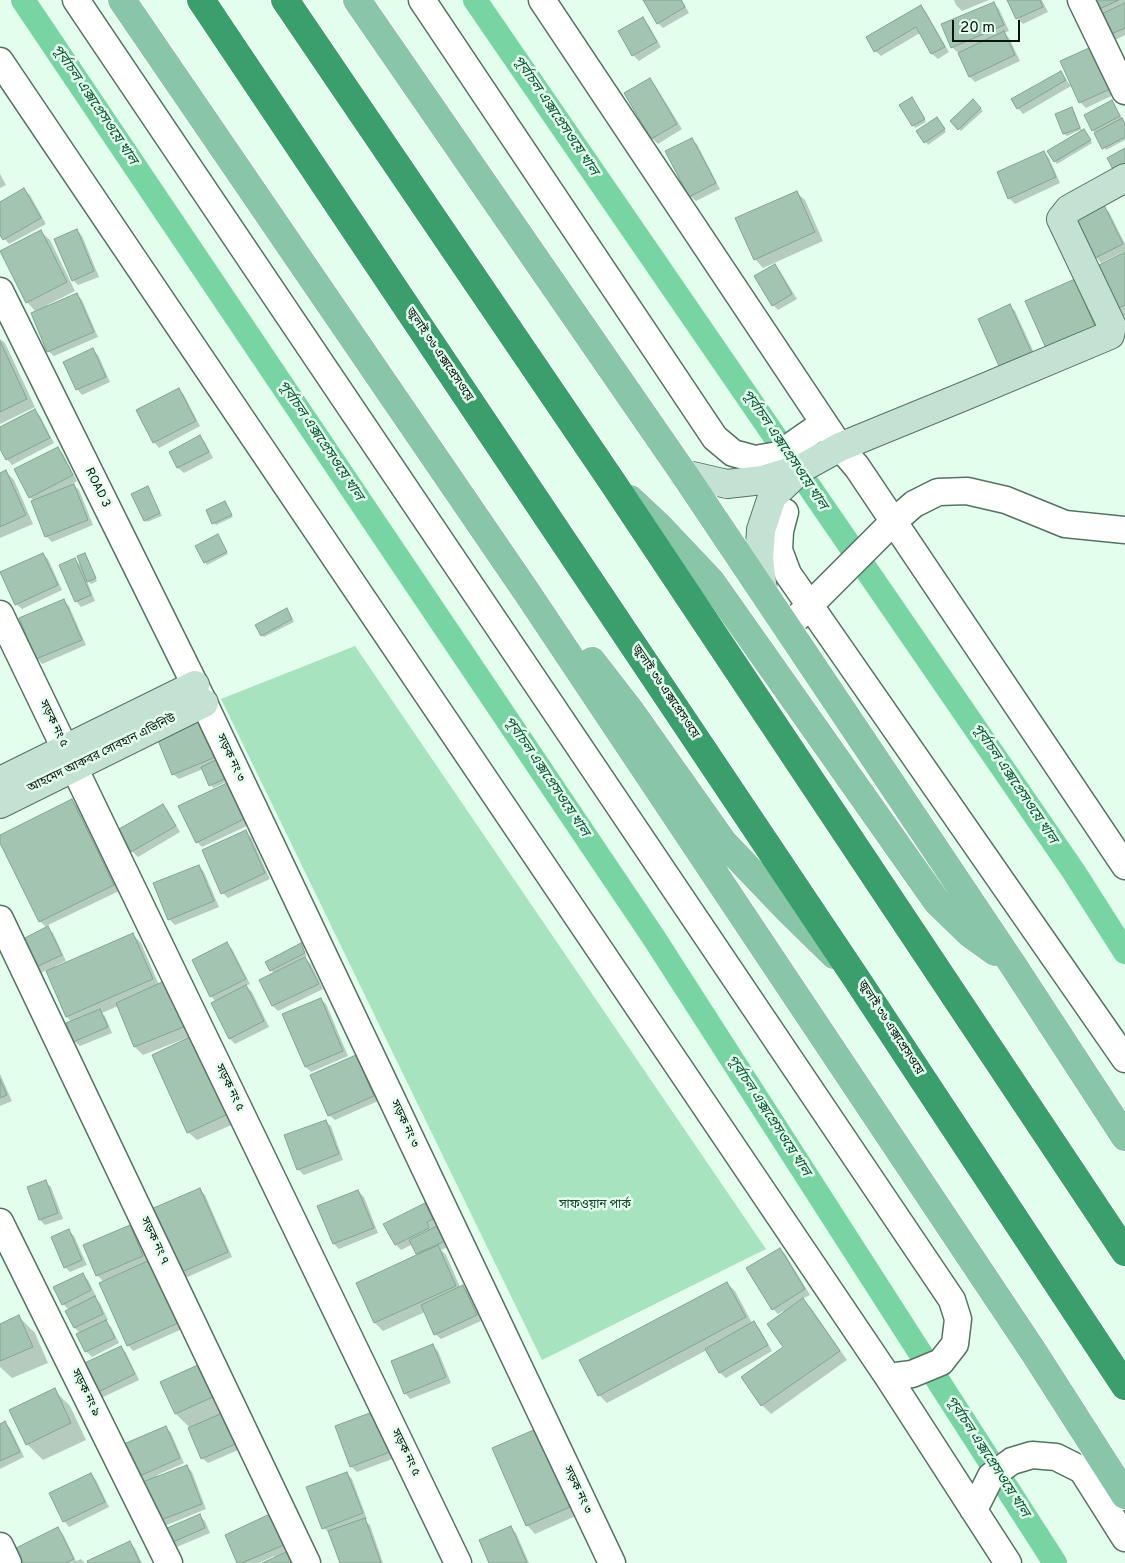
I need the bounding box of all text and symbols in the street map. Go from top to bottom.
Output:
scale bar [955,10,1022,42]
text: 20 m [960,19,995,38]
water label: পূর্বাচল এক্সপ্রেসওয়ে খাল [48,42,140,168]
water label: পূর্বাচল এক্সপ্রেসওয়ে খাল [509,53,601,179]
street label: জুলাই ৩৬ এক্সপ্রেসওয়ে [402,305,476,405]
water label: পূর্বাচল এক্সপ্রেসওয়ে খাল [274,378,366,504]
water label: পূর্বাচল এক্সপ্রেসওয়ে খাল [738,387,830,513]
street label: ROAD 3 [81,466,113,510]
street label: জুলাই ৩৬ এক্সপ্রেসওয়ে [628,642,702,742]
street label: সড়ক নং ৫ [35,698,71,750]
street label: আহমেদ আকবর সোবহান এভিনিউ [25,712,179,796]
water label: পূর্বাচল এক্সপ্রেসওয়ে খাল [500,714,592,840]
water label: পূর্বাচল এক্সপ্রেসওয়ে খাল [968,721,1060,847]
street label: সড়ক নং ৩ [213,732,247,784]
street label: জুলাই ৩৬ এক্সপ্রেসওয়ে [854,978,926,1078]
water label: পূর্বাচল এক্সপ্রেসওয়ে খাল [723,1052,813,1180]
street label: সড়ক নং ৫ [211,1062,247,1114]
street label: সড়ক নং ৩ [387,1098,421,1150]
park label: সাফওয়ান পার্ক [559,1199,631,1213]
street label: সড়ক নং ৭ [137,1215,171,1267]
street label: সড়ক নং ৯ [67,1367,103,1419]
water label: পূর্বাচল এক্সপ্রেসওয়ে খাল [942,1393,1032,1521]
street label: সড়ক নং ৫ [387,1427,423,1479]
street label: সড়ক নং ৩ [560,1464,594,1516]

